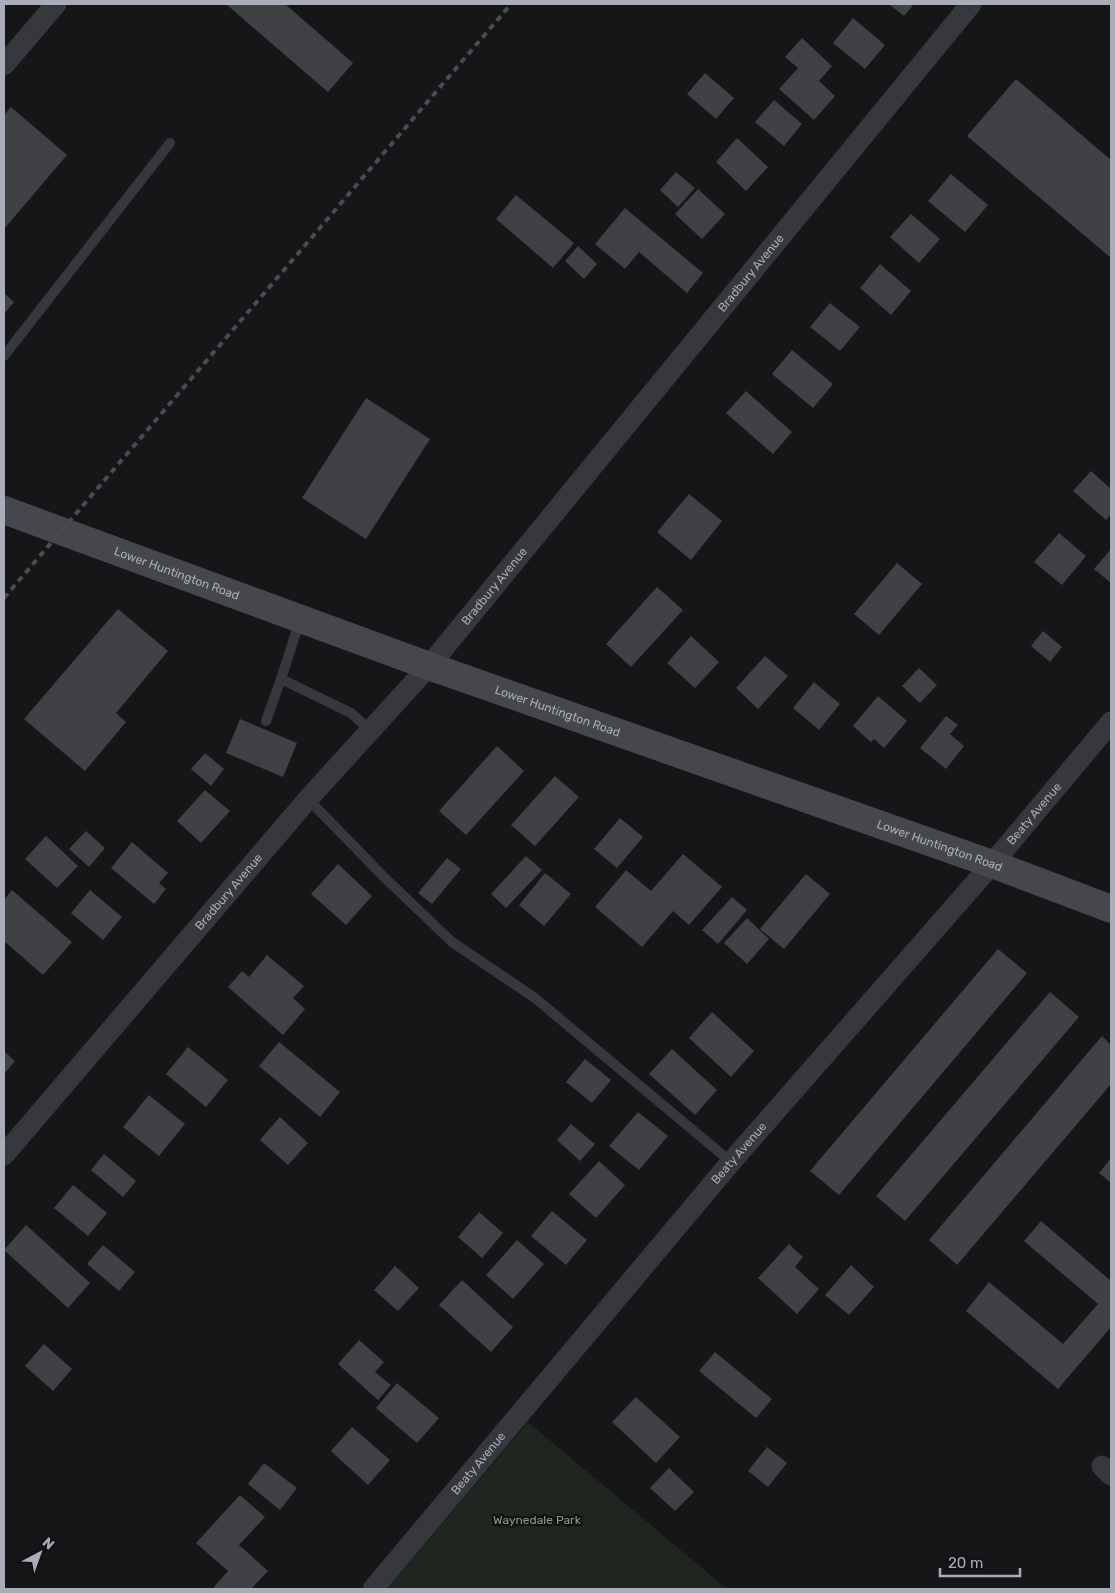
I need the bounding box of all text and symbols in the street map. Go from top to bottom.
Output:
street label: Bradbury Avenue [715,231,787,315]
street label: Lower Huntington Road [112,544,241,603]
street label: Bradbury Avenue [458,544,530,628]
street label: Lower Huntington Road [493,683,622,740]
street label: Beaty Avenue [1004,779,1064,848]
street label: Lower Huntington Road [875,817,1004,874]
street label: Bradbury Avenue [192,851,265,933]
street label: Beaty Avenue [708,1119,770,1187]
street label: Beaty Avenue [448,1429,509,1497]
park label: Waynedale Park [493,1513,582,1527]
north arrow [15,1528,65,1578]
text: N [39,1534,58,1553]
scale bar [940,1546,1020,1578]
text: 20 m [948,1554,983,1572]

